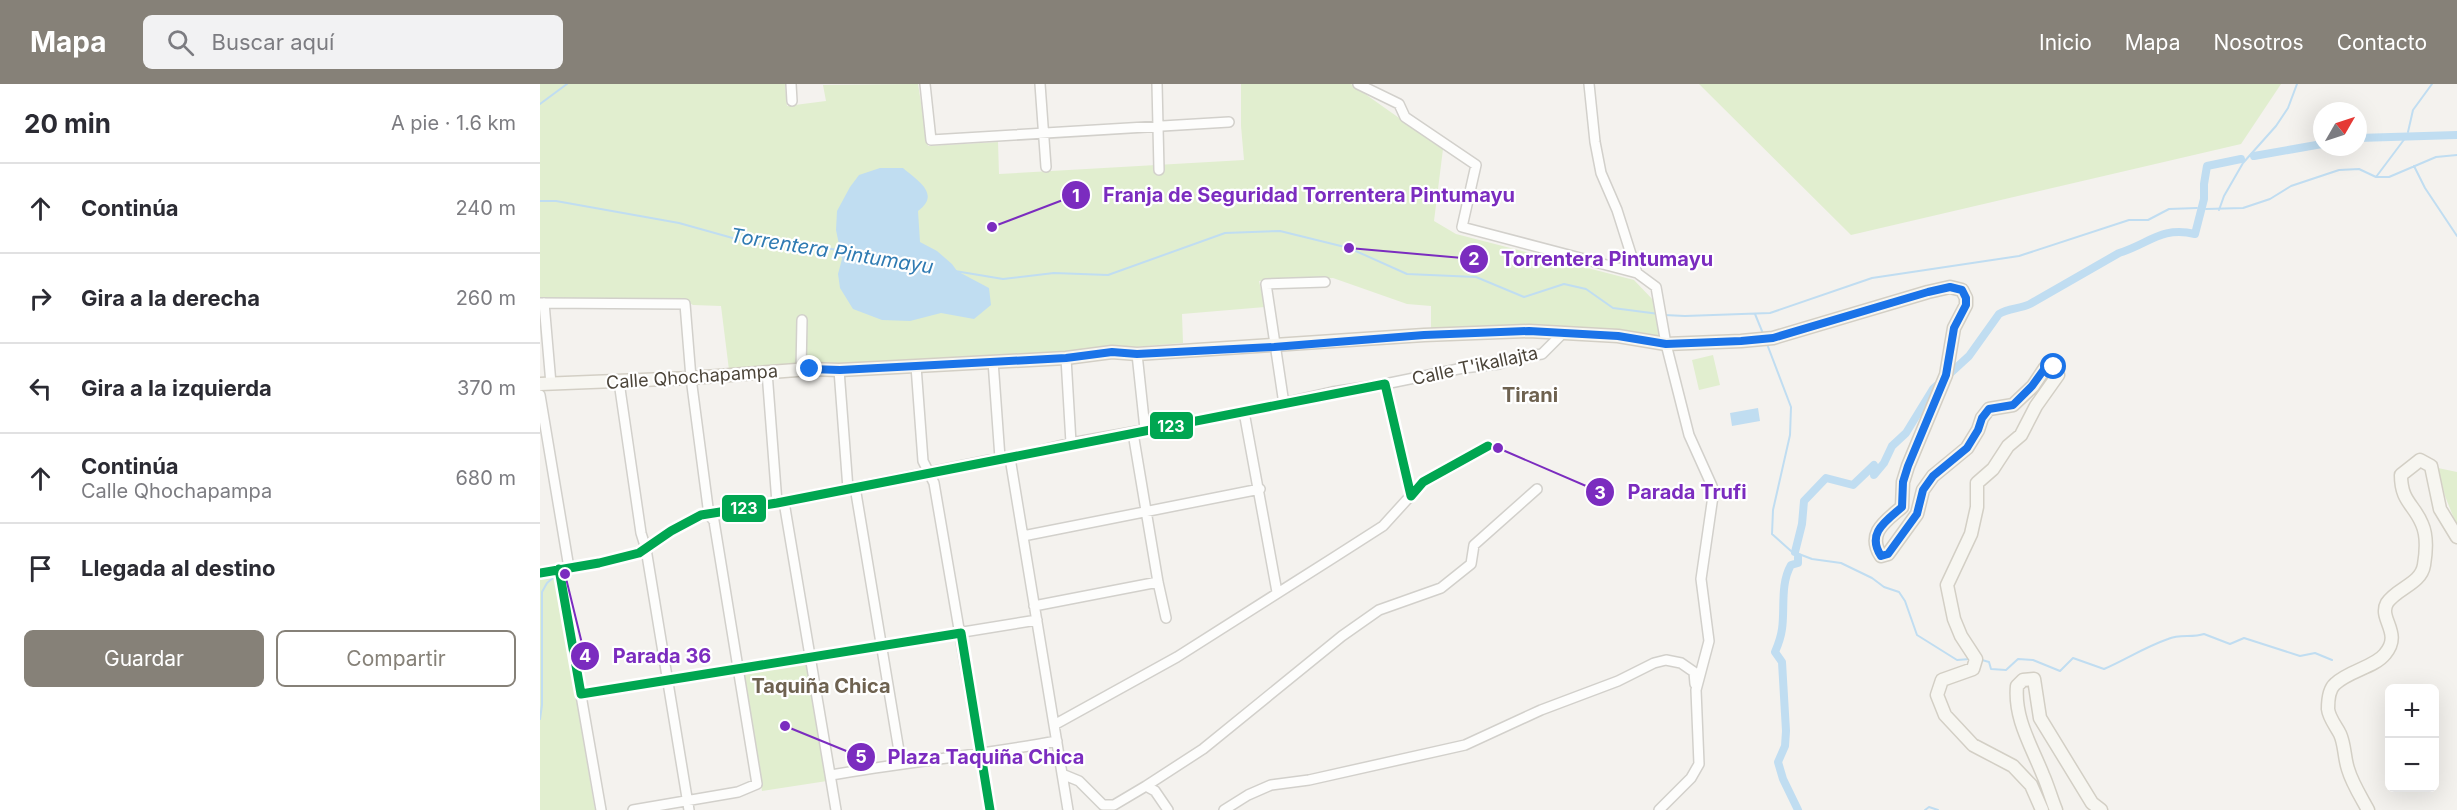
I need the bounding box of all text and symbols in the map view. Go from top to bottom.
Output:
search box [143,15,563,69]
text: Mapa [30,25,107,59]
icon: search [164,26,197,59]
text: Buscar aquí [212,29,334,55]
text: Inicio [2039,30,2092,55]
text: Mapa [2125,30,2180,55]
text: Nosotros [2213,30,2304,55]
text: Contacto [2337,30,2427,55]
north arrow [2313,102,2367,156]
text: 20 min [24,108,111,139]
text: A pie · 1.6 km [391,111,516,135]
callout: Franja de Seguridad Torrentera Pintumayu [1061,176,1527,214]
text: Franja de Seguridad Torrentera Pintumayu [1103,183,1515,207]
text: 1 [1072,185,1080,206]
icon: ahead [24,192,57,225]
text: Continúa [81,195,179,221]
text: 240 m [455,196,516,220]
water label: Torrentera Pintumayu [729,223,935,279]
callout: Torrentera Pintumayu [1459,240,1725,278]
text: Torrentera Pintumayu [1501,247,1713,271]
text: 2 [1468,248,1480,269]
icon: right [24,282,57,315]
text: Gira a la derecha [81,285,260,311]
text: 260 m [456,286,516,310]
street label: Calle T'ikallajta [1410,342,1540,389]
route start [2040,353,2066,379]
route end [796,355,822,381]
street label: Calle Qhochapampa [605,360,779,393]
icon: left [24,372,57,405]
text: Gira a la izquierda [81,375,272,401]
text: 370 m [457,376,516,400]
district label: Tirani [1502,383,1558,407]
line badge: 123 [1149,411,1194,440]
text: 123 [1157,416,1185,436]
text: Continúa [81,453,179,479]
icon: ahead [24,462,57,495]
text: 680 m [455,466,516,490]
callout: Parada Trufi [1585,473,1758,511]
text: Calle Qhochapampa [81,479,272,503]
text: Parada Trufi [1627,480,1747,504]
text: 3 [1594,482,1606,503]
line badge: 123 [721,494,767,523]
text: 123 [730,498,758,518]
icon: arrive [24,552,57,585]
text: Llegada al destino [81,555,275,581]
button: Guardar [24,630,264,687]
button: Compartir [276,630,516,687]
callout: Parada 36 [570,637,723,675]
text: Parada 36 [613,644,711,668]
text: 4 [579,645,591,666]
district label: Taquiña Chica [751,674,891,698]
map controls [2385,684,2439,792]
button: + [2385,684,2439,738]
callout: Plaza Taquiña Chica [846,738,1097,776]
button: − [2385,738,2439,792]
text: Plaza Taquiña Chica [888,745,1084,769]
text: 5 [855,746,867,767]

